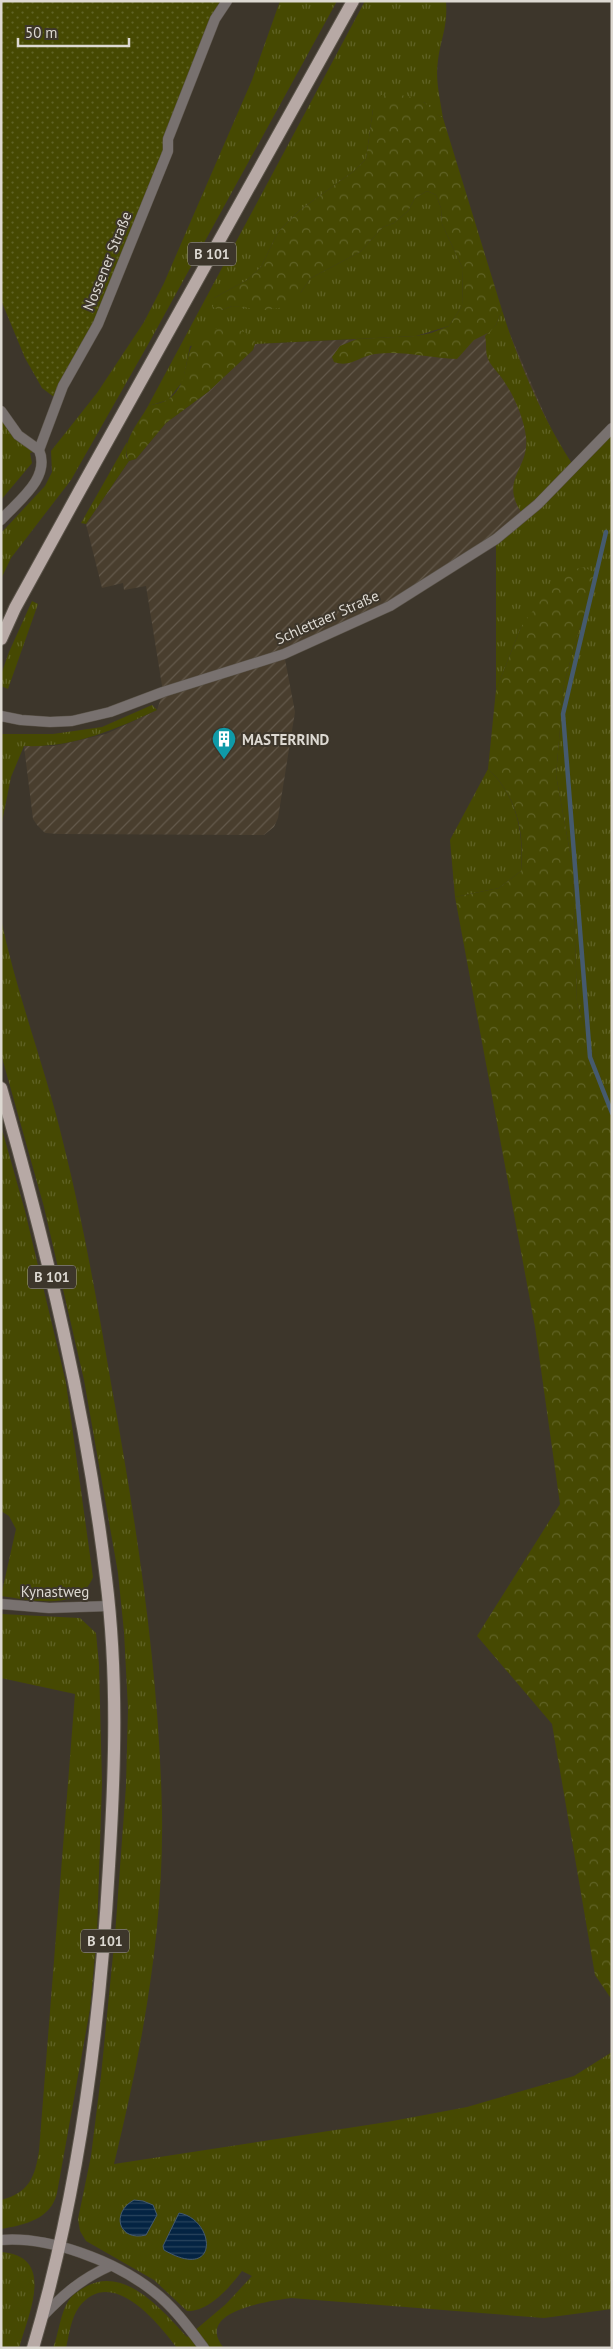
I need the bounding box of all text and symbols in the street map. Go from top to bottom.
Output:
scale bar [18,15,129,47]
text: 50 m [25,23,58,42]
street label: Nossener Straße [78,209,136,313]
road number: B 101 [188,242,236,266]
street label: Schlettaer Straße [272,586,382,648]
building icon: MASTERRIND [211,726,237,760]
place label: MASTERRIND [242,730,330,749]
road number: B 101 [28,1266,76,1288]
street label: Kynastweg [21,1582,89,1601]
road number: B 101 [81,1930,129,1952]

